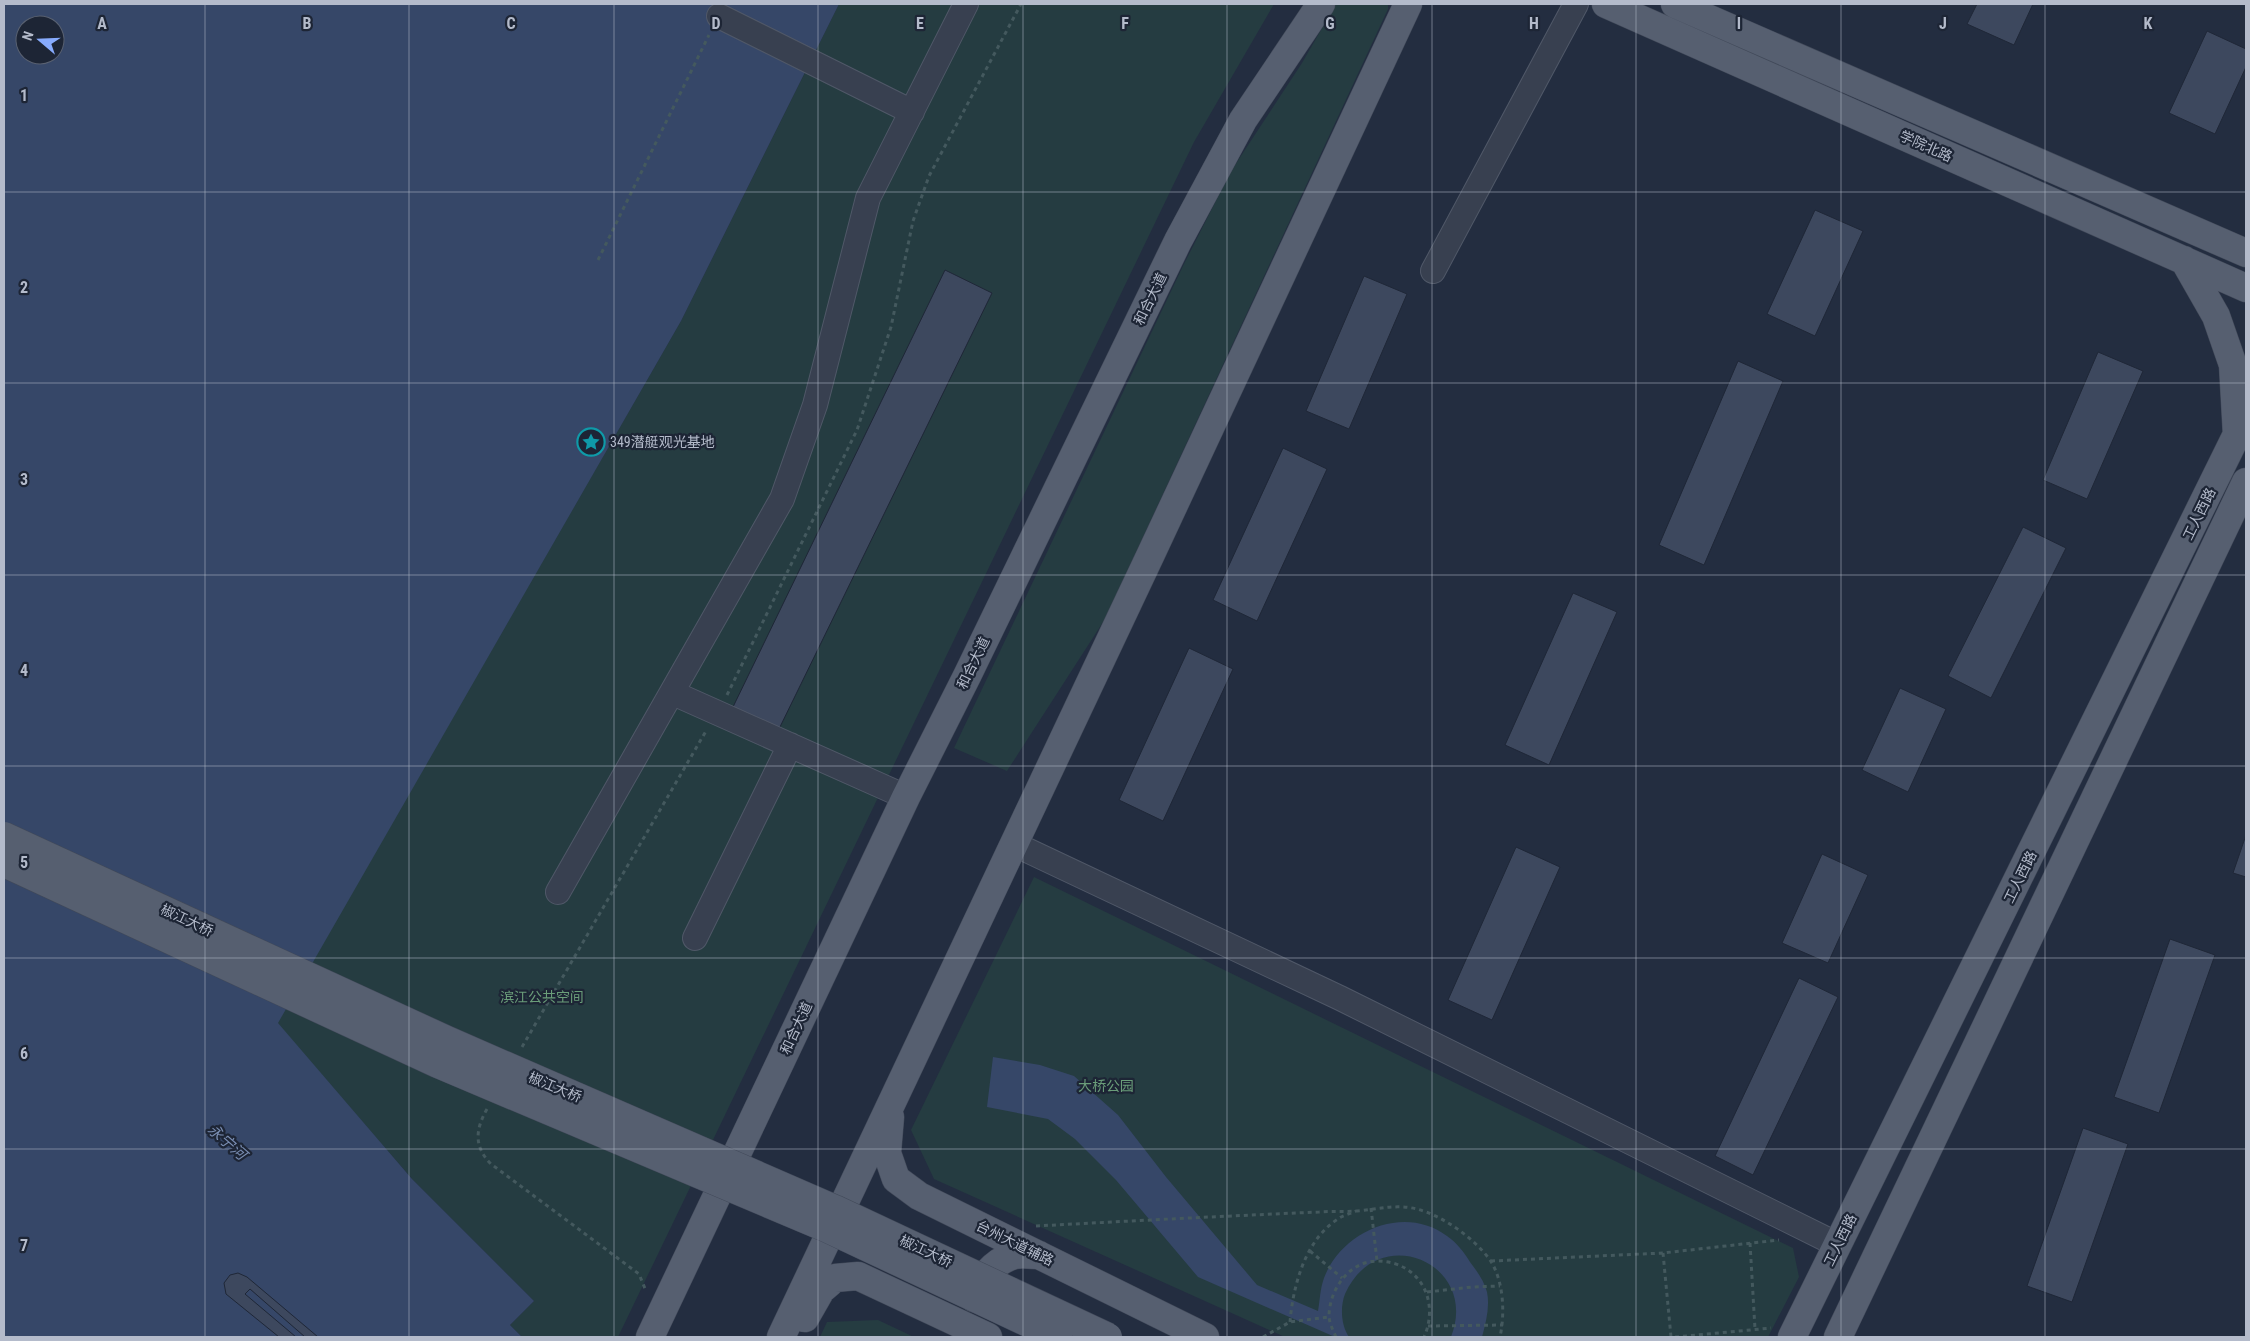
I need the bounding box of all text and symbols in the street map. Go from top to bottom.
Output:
text: A [97,14,107,33]
text: B [303,14,312,33]
text: C [506,14,516,33]
text: D [711,14,721,33]
text: E [916,14,924,33]
text: F [1121,14,1129,33]
text: G [1325,14,1335,33]
text: H [1529,14,1539,33]
text: I [1737,14,1741,33]
text: J [1939,14,1947,33]
text: K [2144,14,2153,33]
north arrow [15,15,65,65]
text: N [19,29,37,42]
text: 1 [20,86,28,105]
street label: 学院北路 [1897,127,1955,165]
street label: 和合大道 [1131,270,1169,328]
text: 2 [20,278,28,297]
place icon: 349潜艇观光基地 [576,427,606,457]
place label: 349潜艇观光基地 [610,434,715,450]
text: 3 [20,470,28,489]
street label: 工人西路 [2180,485,2218,543]
street label: 和合大道 [954,634,992,692]
text: 4 [20,661,28,680]
street label: 工人西路 [2001,848,2039,906]
text: 5 [20,853,28,872]
street label: 椒江大桥 [158,901,216,939]
park label: 滨江公共空间 [500,989,584,1005]
street label: 和合大道 [777,999,815,1057]
text: 6 [20,1044,28,1063]
street label: 椒江大桥 [526,1069,584,1105]
park label: 大桥公园 [1078,1078,1134,1094]
water label: 永宁河 [204,1120,252,1166]
street label: 工人西路 [1821,1211,1859,1269]
street label: 台州大道辅路 [974,1217,1056,1269]
street label: 椒江大桥 [897,1232,955,1270]
text: 7 [20,1236,28,1255]

